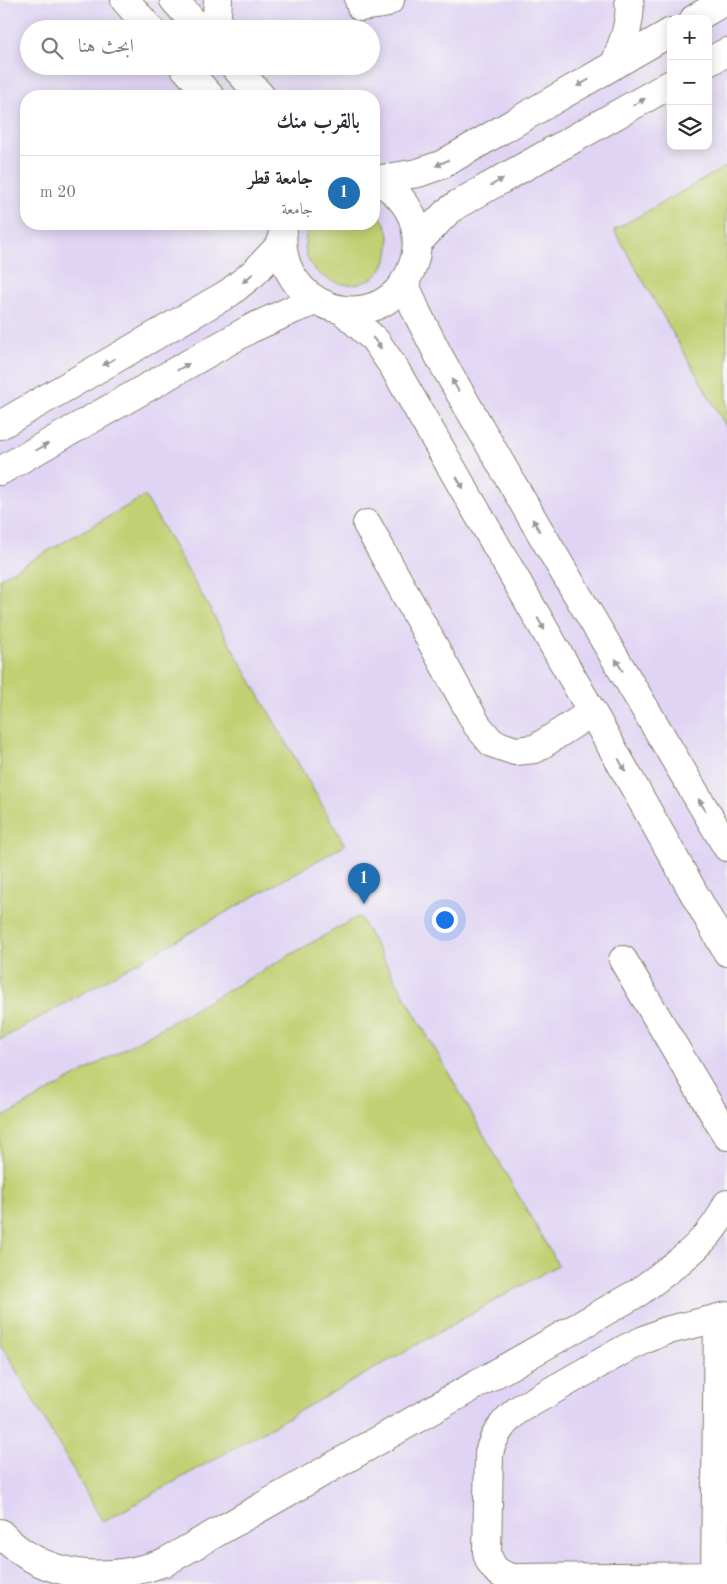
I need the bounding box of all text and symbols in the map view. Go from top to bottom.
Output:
map controls [667,15,712,150]
button: + [667,15,712,60]
search box [20,20,380,75]
icon: search [38,34,66,62]
text: ابحث هنا [78,38,134,57]
button: − [667,60,712,105]
one-way arrow [576,78,590,87]
one-way arrow [632,97,645,106]
button: layers [667,105,712,150]
text: بالقرب منك [277,112,360,133]
one-way arrow [435,159,449,167]
text: جامعة قطر [248,170,313,189]
one-way arrow [490,178,505,186]
text: 20 m [40,185,76,201]
text: 1 [339,185,349,201]
text: جامعة [281,202,313,218]
one-way arrow [242,272,254,283]
one-way arrow [372,337,382,350]
one-way arrow [102,358,117,366]
one-way arrow [177,362,190,371]
one-way arrow [450,378,459,391]
one-way arrow [36,443,49,452]
one-way arrow [456,475,464,490]
one-way arrow [532,518,540,533]
one-way arrow [537,617,546,630]
one-way arrow [615,658,623,672]
one-way arrow [617,758,626,771]
one-way arrow [698,798,707,811]
pin: 1 [348,863,380,904]
your location [432,907,458,933]

